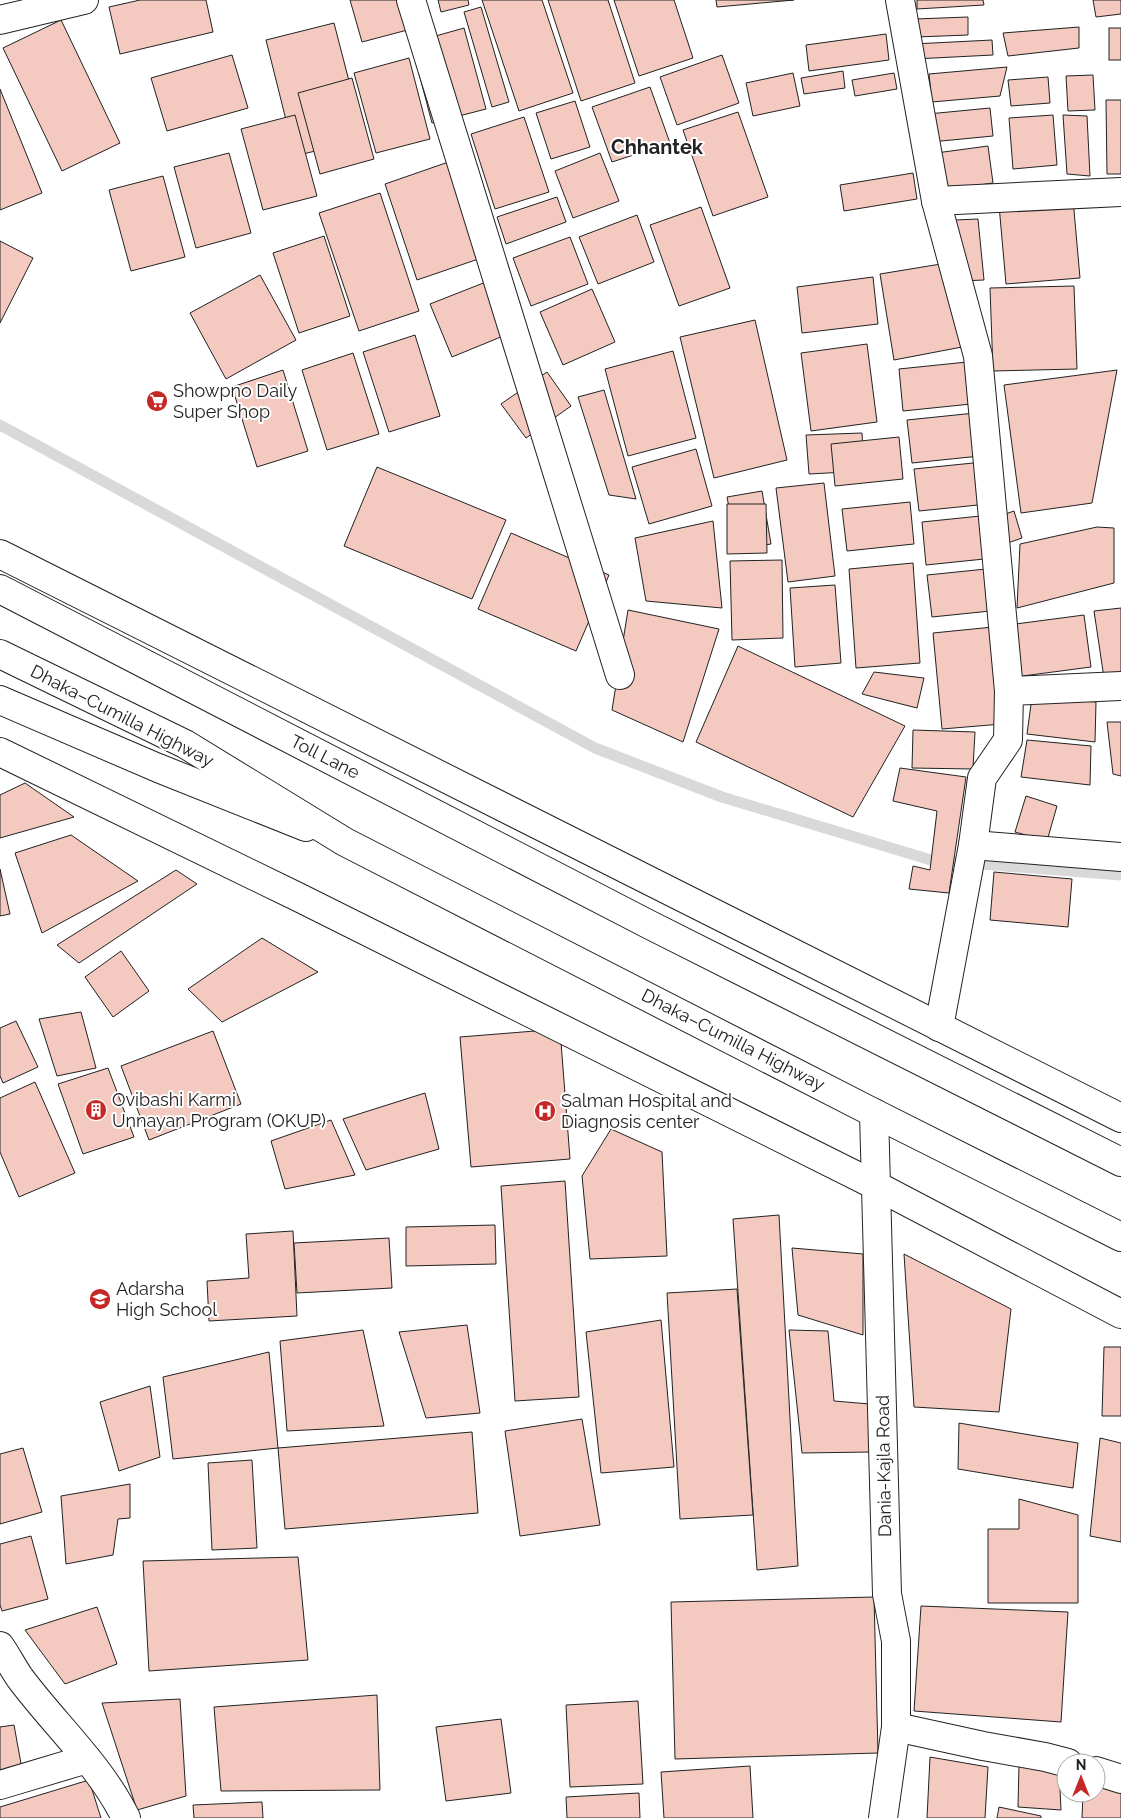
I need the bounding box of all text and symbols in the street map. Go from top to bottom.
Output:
district label: Chhantek [611,135,704,159]
place label: Showpno Daily Super Shop [173,380,297,422]
supermarket icon: Showpno Daily Super Shop [145,389,169,413]
street label: Dhaka–Cumilla Highway [27,660,218,771]
street label: Toll Lane [287,730,364,783]
street label: Dhaka–Cumilla Highway [638,984,829,1095]
place label: Ovibashi Karmi Unnayan Program (OKUP) [112,1089,326,1131]
place label: Salman Hospital and Diagnosis center [561,1090,732,1132]
building icon: Ovibashi Karmi Unnayan Program (OKUP) [84,1098,108,1122]
hospital icon: Salman Hospital and Diagnosis center [533,1099,557,1123]
place label: Adarsha High School [116,1278,217,1320]
school or university icon: Adarsha High School [88,1287,112,1311]
street label: Dania-Kajla Road [872,1395,895,1537]
north arrow [1056,1753,1106,1803]
text: N [1076,1757,1086,1773]

